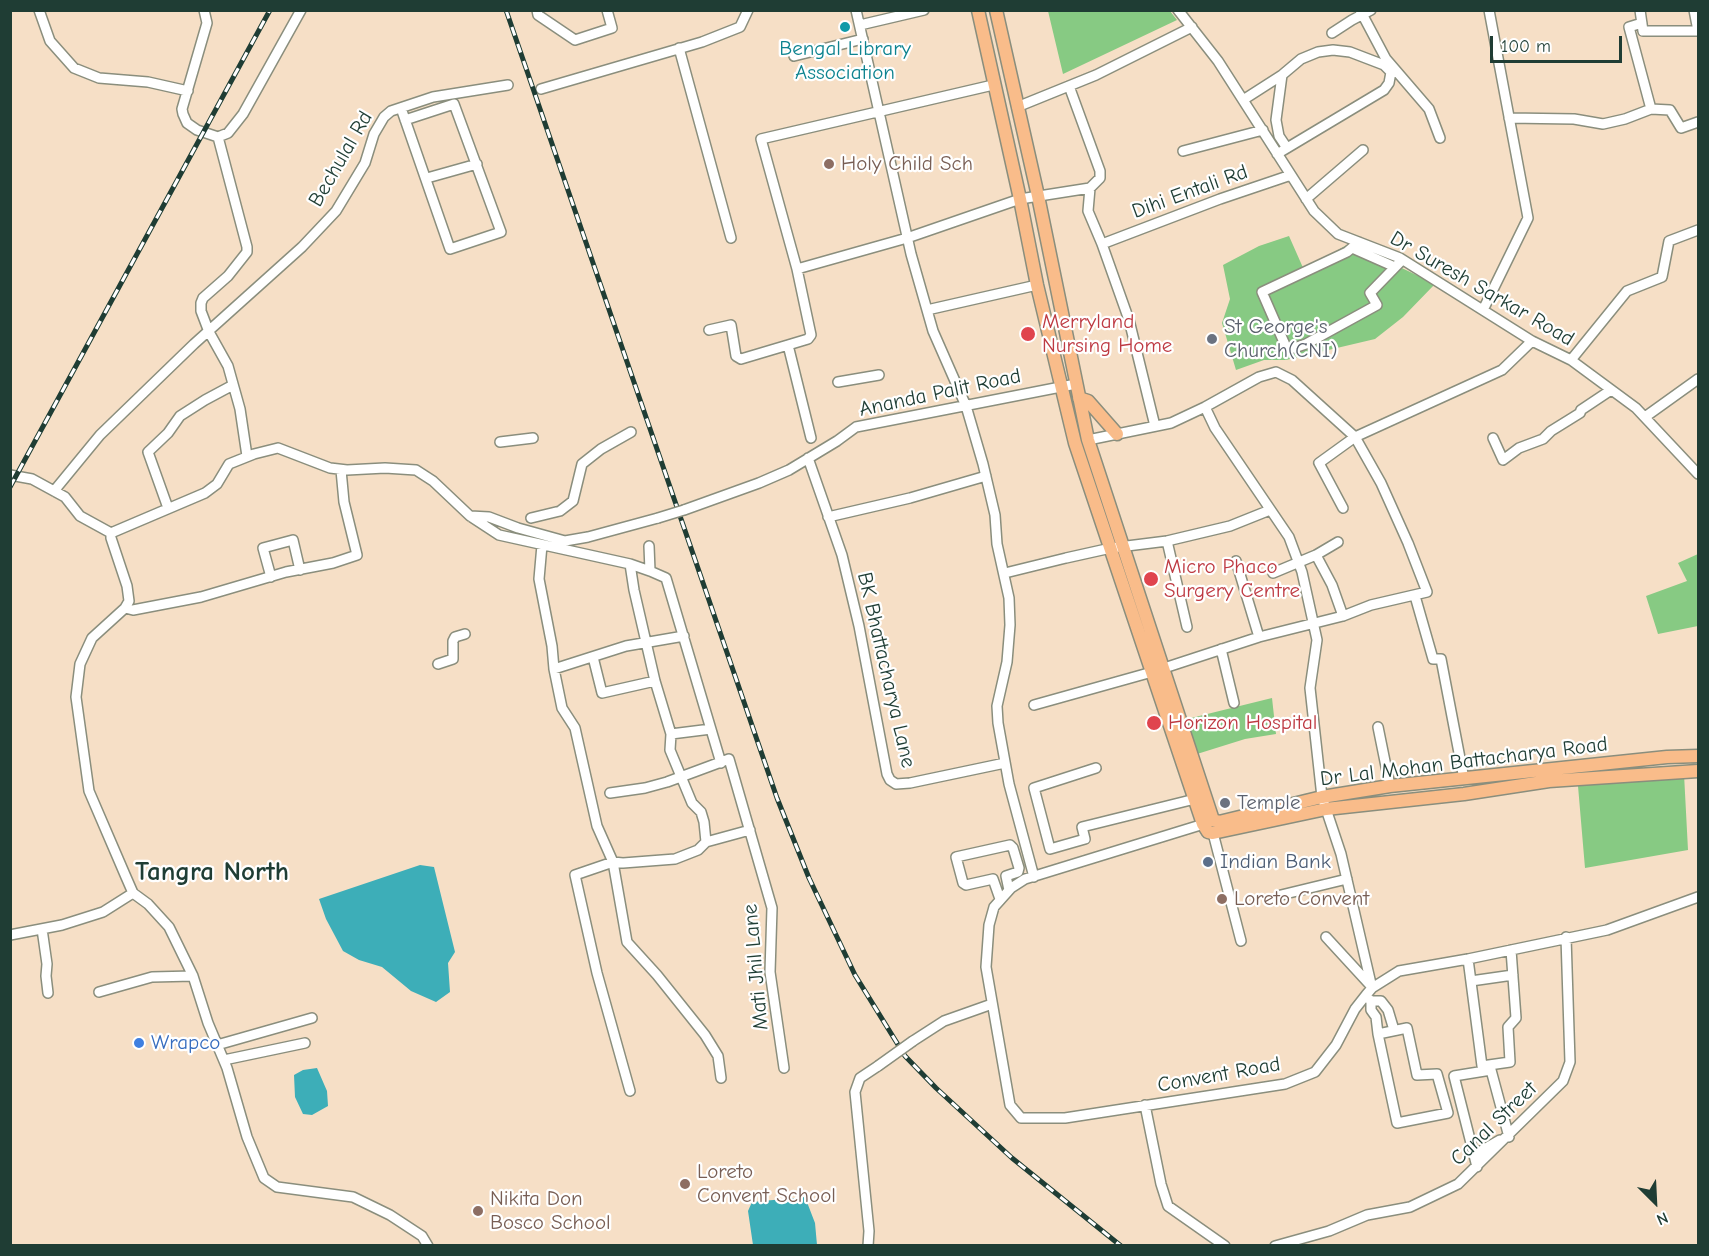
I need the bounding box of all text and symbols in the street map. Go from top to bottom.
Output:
marker: Bengal Library Association [838,20,852,34]
scale bar [1493,24,1625,62]
place label: Bengal Library Association [779,36,911,86]
text: 100 m [1501,36,1551,57]
street label: Bechulal Rd [304,107,378,211]
place label: Holy Child Sch [841,151,973,177]
marker: Holy Child Sch [822,157,836,171]
street label: Dihi Entali Rd [1129,159,1251,225]
street label: Dr Suresh Sarkar Road [1385,226,1579,352]
place label: Merryland Nursing Home [1042,309,1172,359]
place label: St George's Church(CNI) [1224,314,1337,364]
marker: Merryland Nursing Home [1019,325,1037,343]
marker: St George's Church(CNI) [1205,332,1219,346]
street label: Ananda Palit Road [857,364,1023,422]
place label: Micro Phaco Surgery Centre [1164,554,1300,604]
street label: BK Bhattacharya Lane [851,570,921,770]
marker: Micro Phaco Surgery Centre [1142,570,1160,588]
place label: Horizon Hospital [1168,710,1317,736]
marker: Horizon Hospital [1145,714,1163,732]
street label: Dr Lal Mohan Battacharya Road [1319,732,1609,792]
place label: Temple [1237,790,1300,816]
marker: Temple [1218,796,1232,810]
place label: Indian Bank [1220,849,1331,875]
marker: Indian Bank [1201,855,1215,869]
district label: Tangra North [135,856,289,888]
place label: Loreto Convent [1234,886,1369,912]
marker: Loreto Convent [1215,892,1229,906]
street label: Mati Jhil Lane [738,903,774,1031]
place label: Wrapco [151,1030,220,1056]
marker: Wrapco [132,1036,146,1050]
street label: Convent Road [1156,1052,1282,1098]
street label: Canal Street [1446,1077,1542,1171]
place label: Loreto Convent School [697,1159,836,1209]
north arrow [1625,1172,1685,1232]
marker: Loreto Convent School [678,1177,692,1191]
place label: Nikita Don Bosco School [490,1186,611,1236]
marker: Nikita Don Bosco School [471,1204,485,1218]
text: N [1654,1208,1671,1229]

